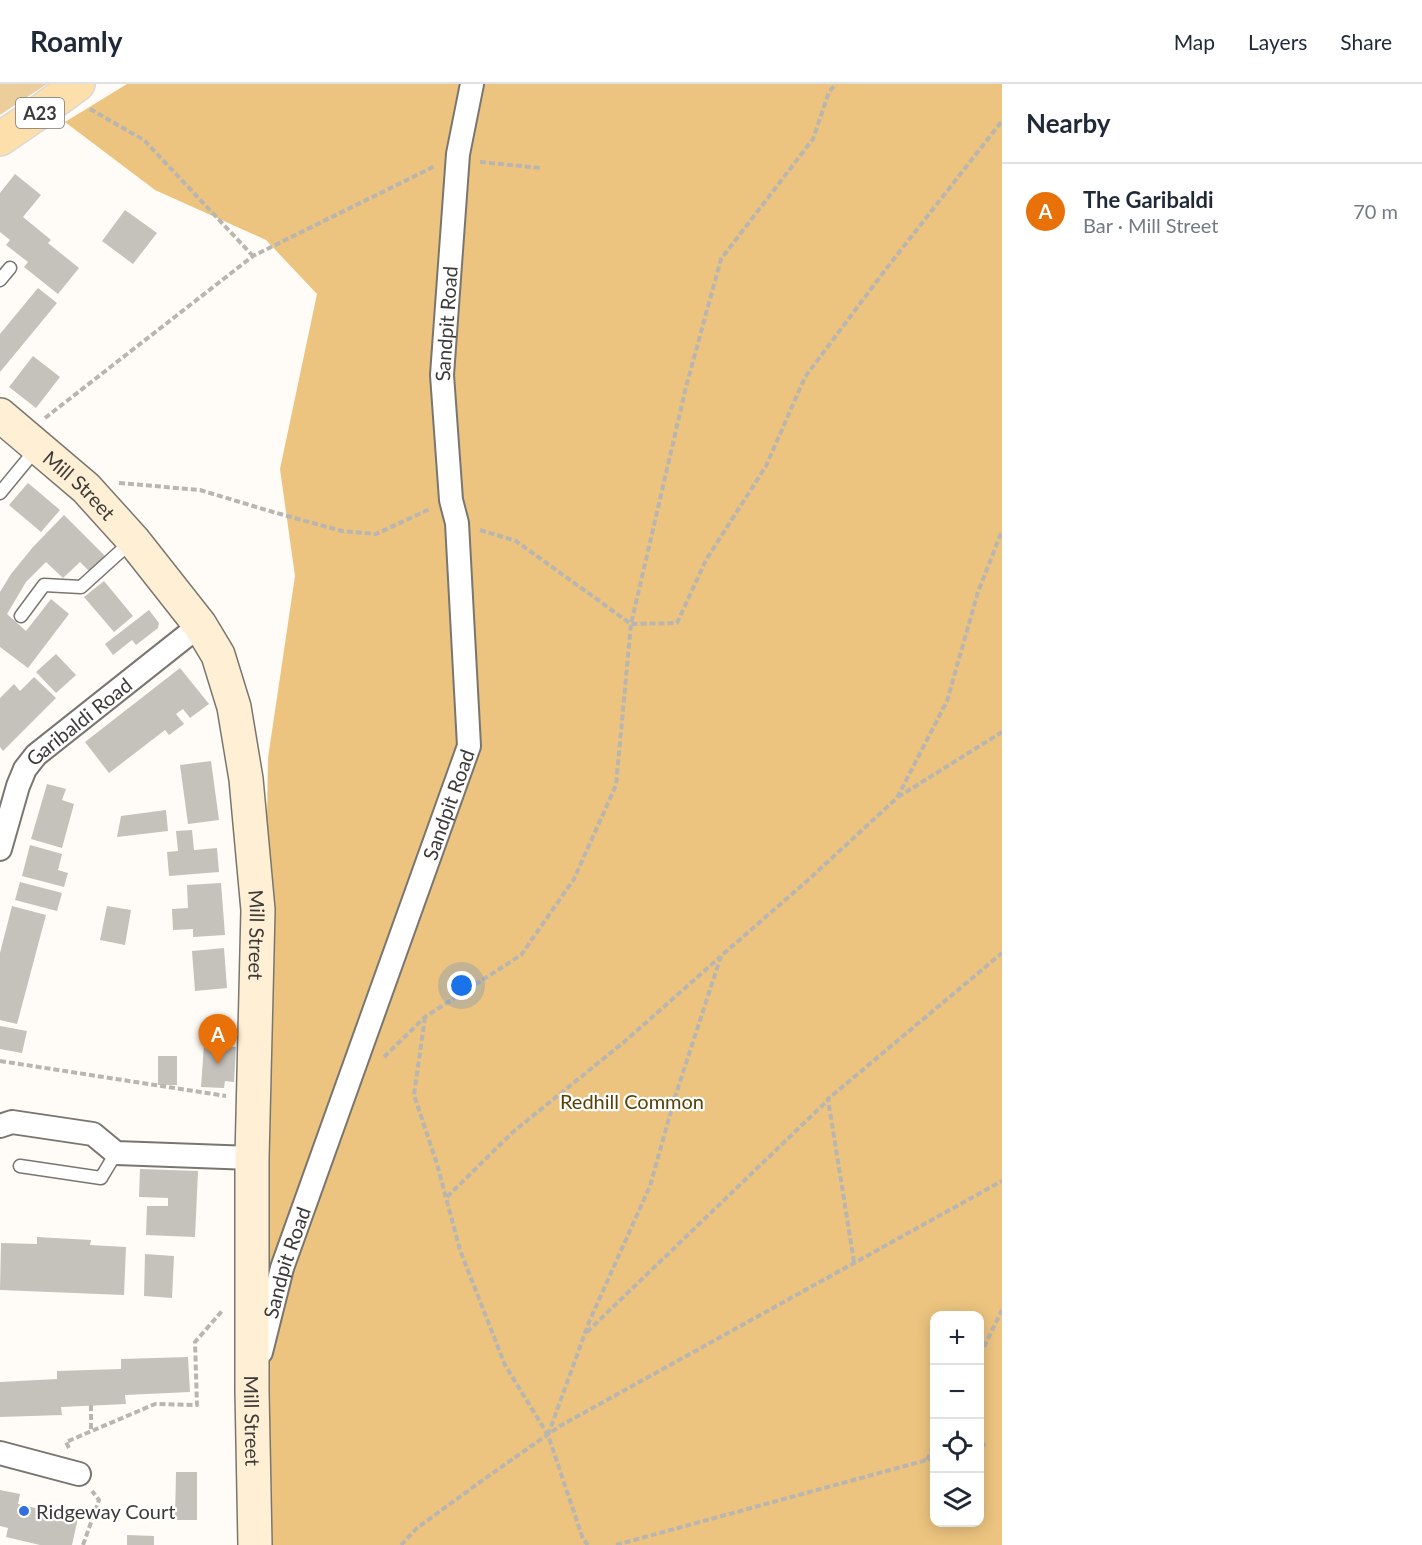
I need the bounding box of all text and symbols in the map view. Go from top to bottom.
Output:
text: Roamly [30,24,123,58]
text: Map [1174,29,1215,54]
text: Layers [1248,29,1307,54]
text: Share [1340,29,1392,54]
road number: A23 [16,98,64,128]
text: Nearby [1026,107,1111,139]
text: The Garibaldi [1083,186,1214,213]
text: A [1039,199,1052,223]
text: 70 m [1353,199,1398,223]
text: Bar · Mill Street [1083,213,1218,237]
street label: Sandpit Road [430,265,462,382]
street label: Mill Street [39,445,121,525]
street label: Garibaldi Road [21,672,136,770]
street label: Sandpit Road [417,746,479,863]
street label: Mill Street [244,889,270,980]
your location [447,971,476,1000]
pin: A [198,1014,238,1064]
park label: Redhill Common [560,1089,704,1113]
street label: Sandpit Road [258,1203,315,1321]
map controls [930,1311,984,1527]
button: + [930,1311,984,1365]
button: − [930,1365,984,1419]
street label: Mill Street [240,1376,265,1466]
button: locate [930,1419,984,1473]
button: layers [930,1473,984,1527]
place label: Ridgeway Court [36,1499,175,1523]
marker: Ridgeway Court [17,1504,31,1518]

